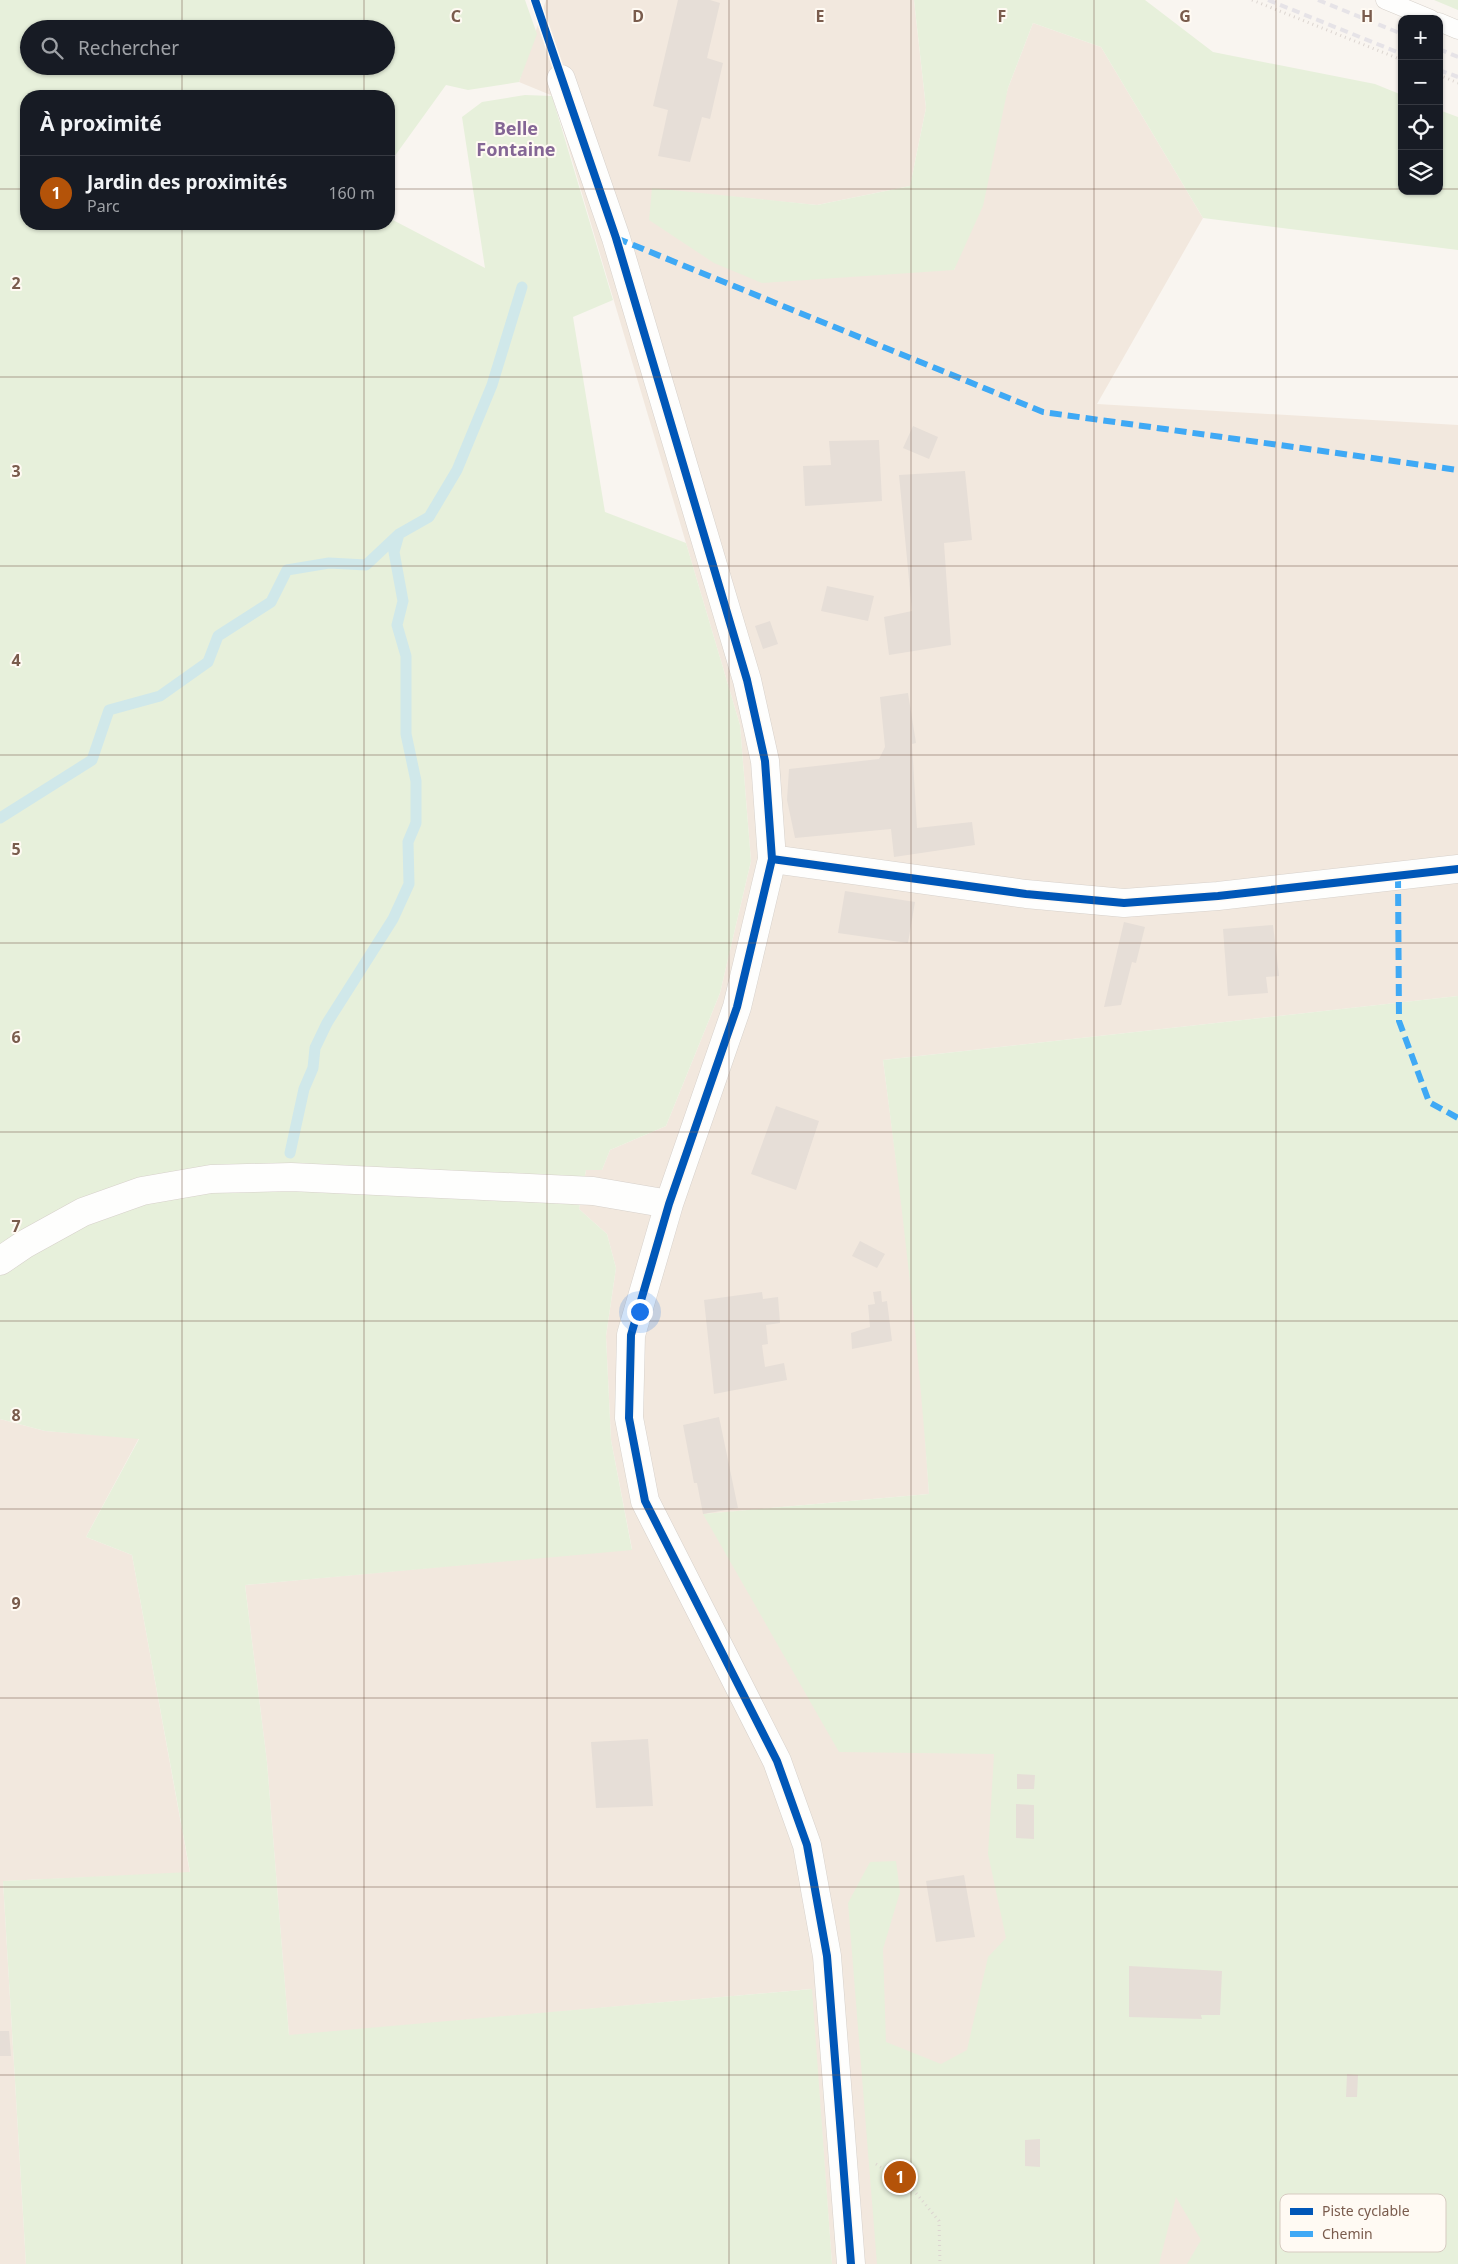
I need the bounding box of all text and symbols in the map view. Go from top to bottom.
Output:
text: C [451,5,461,27]
text: D [632,5,644,27]
text: E [816,5,825,27]
text: F [998,5,1006,27]
text: G [1179,5,1191,27]
text: H [1361,5,1373,27]
map controls [1398,15,1443,195]
button: + [1398,15,1443,60]
search box [20,20,395,75]
icon: search [38,34,66,62]
text: Rechercher [78,35,179,61]
button: − [1398,60,1443,105]
button: locate [1398,105,1443,150]
text: À proximité [40,109,162,137]
district label: Belle Fontaine [476,116,556,161]
button: layers [1398,150,1443,195]
text: Jardin des proximités [87,169,287,195]
text: 1 [51,182,61,204]
text: 160 m [328,182,375,204]
text: Parc [87,195,120,217]
text: 2 [11,272,21,294]
text: 3 [11,460,21,482]
text: 4 [11,649,21,671]
text: 5 [11,838,21,860]
text: 6 [11,1026,21,1048]
text: 7 [11,1215,21,1237]
your location [627,1299,653,1325]
text: 8 [11,1404,21,1426]
text: 9 [11,1592,21,1614]
pin: 1 [884,2158,916,2196]
legend [1280,2194,1446,2252]
text: Piste cyclable [1322,2201,1410,2220]
text: Chemin [1322,2224,1373,2243]

